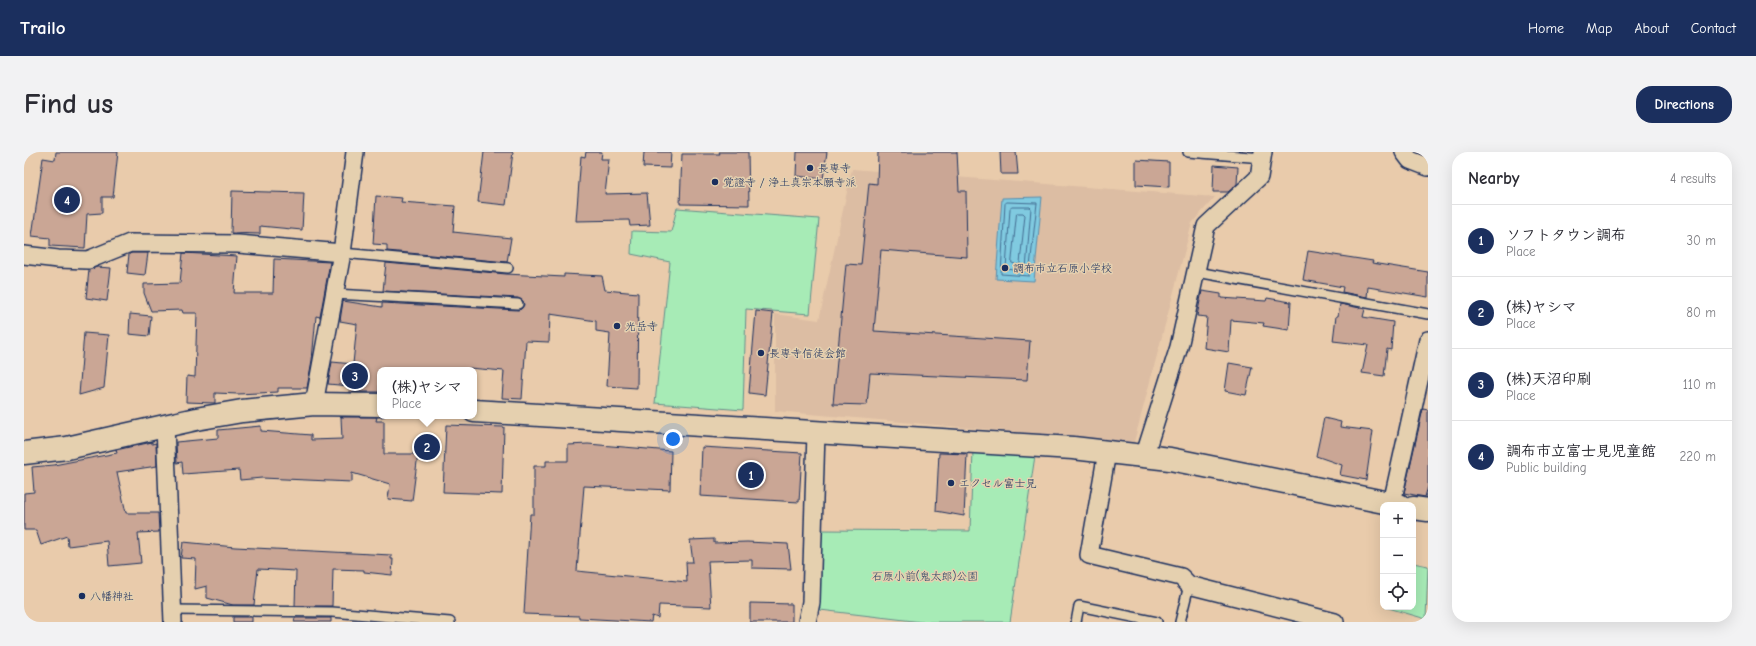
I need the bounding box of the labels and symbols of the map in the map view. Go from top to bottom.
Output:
place label: 長専寺 [818,162,851,175]
marker: 長専寺 [805,163,815,173]
place label: 覚證寺 / 浄土真宗本願寺派 [723,176,856,189]
marker: 覚證寺 / 浄土真宗本願寺派 [710,177,720,187]
pin: 4 [54,185,80,215]
place label: 調布市立石原小学校 [1013,262,1112,275]
marker: 調布市立石原小学校 [1000,263,1010,273]
place label: 光岳寺 [625,320,658,333]
marker: 光岳寺 [612,321,622,331]
place label: 長専寺信徒会館 [769,347,846,360]
marker: 長専寺信徒会館 [756,348,766,358]
pin: 3 [342,361,368,391]
your location [663,429,683,449]
pin: 2 [414,432,440,462]
pin: 1 [738,460,764,490]
place label: エクセル富士見 [959,477,1036,490]
marker: エクセル富士見 [946,478,956,488]
park label: 石原小前(鬼太郎)公園 [872,570,978,583]
place label: 八幡神社 [90,590,134,603]
marker: 八幡神社 [77,591,87,601]

